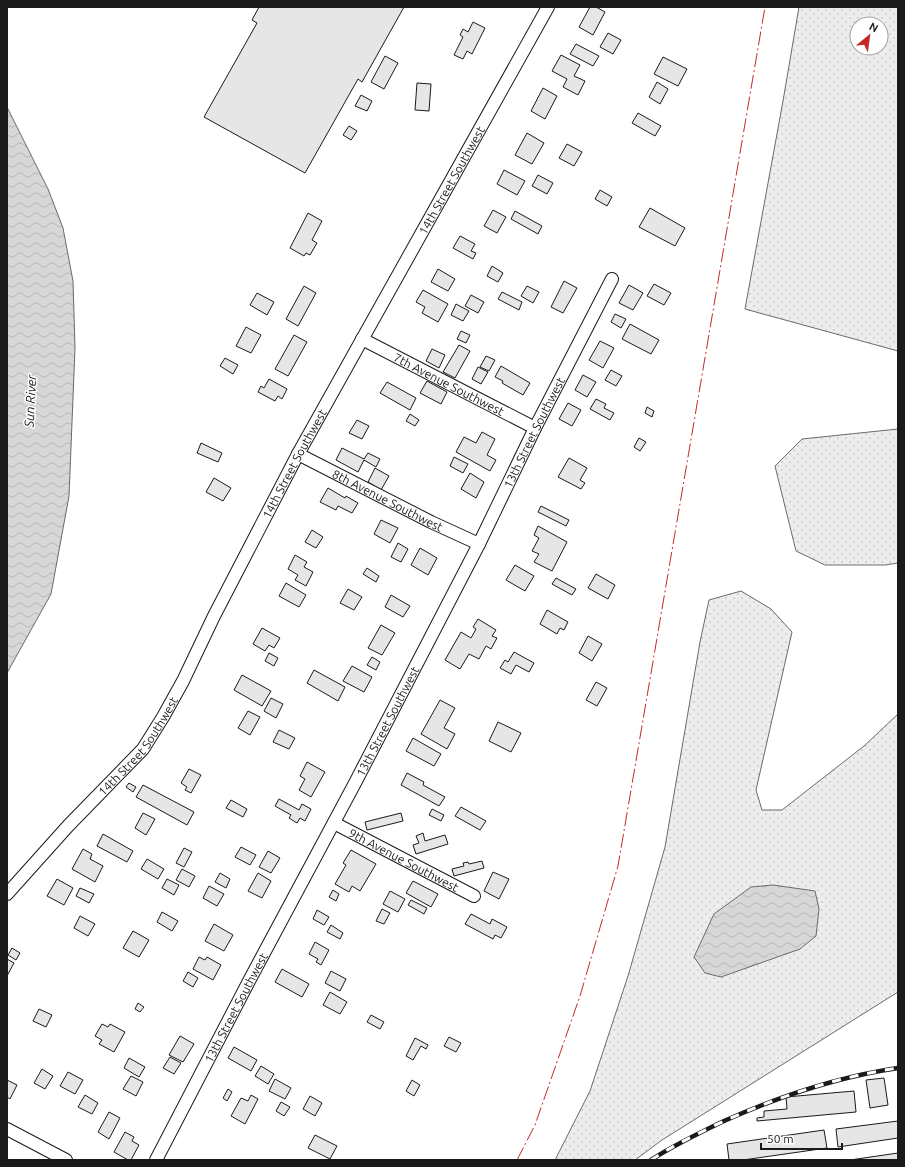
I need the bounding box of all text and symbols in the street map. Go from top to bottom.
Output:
north arrow [849,16,889,56]
text: N [867,20,880,34]
street label: 14th Street Southwest [416,124,487,236]
street label: 7th Avenue Southwest [392,350,507,418]
water label: Sun River [22,373,38,429]
street label: 13th Street Southwest [501,375,567,490]
street label: 14th Street Southwest [259,406,329,520]
street label: 8th Avenue Southwest [331,466,445,533]
street label: 13th Street Southwest [353,664,421,778]
street label: 14th Street Southwest [95,694,180,798]
street label: 9th Avenue Southwest [347,826,461,894]
street label: 13th Street Southwest [201,950,270,1064]
scale bar [761,1125,842,1151]
text: 50 m [767,1132,794,1145]

